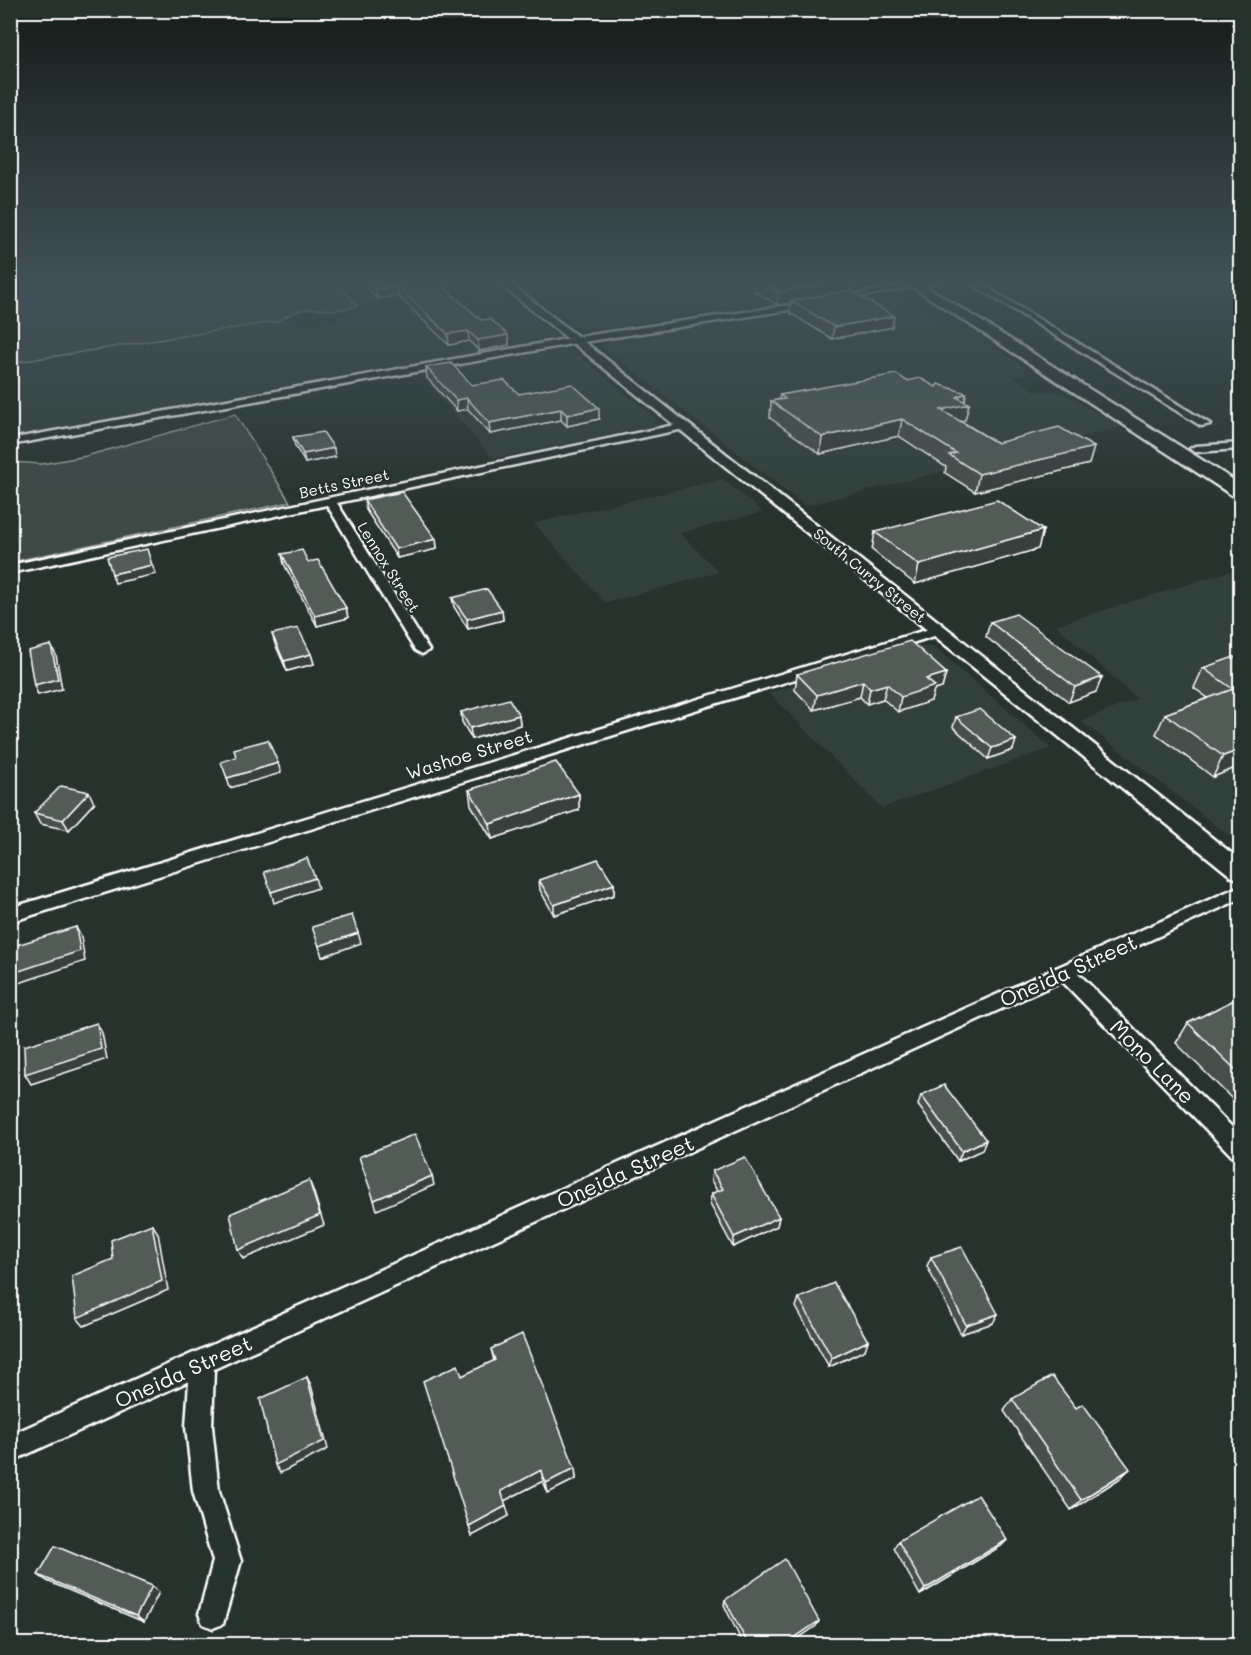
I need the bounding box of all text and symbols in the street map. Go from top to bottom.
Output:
street label: Betts Street [297,464,391,502]
street label: Lennox Street [353,518,425,616]
street label: South Curry Street [809,523,931,627]
street label: Washoe Street [403,723,535,785]
street label: Oneida Street [995,928,1141,1012]
street label: Mono Lane [1105,1013,1201,1109]
street label: Oneida Street [552,1129,698,1213]
street label: Oneida Street [110,1329,256,1413]

